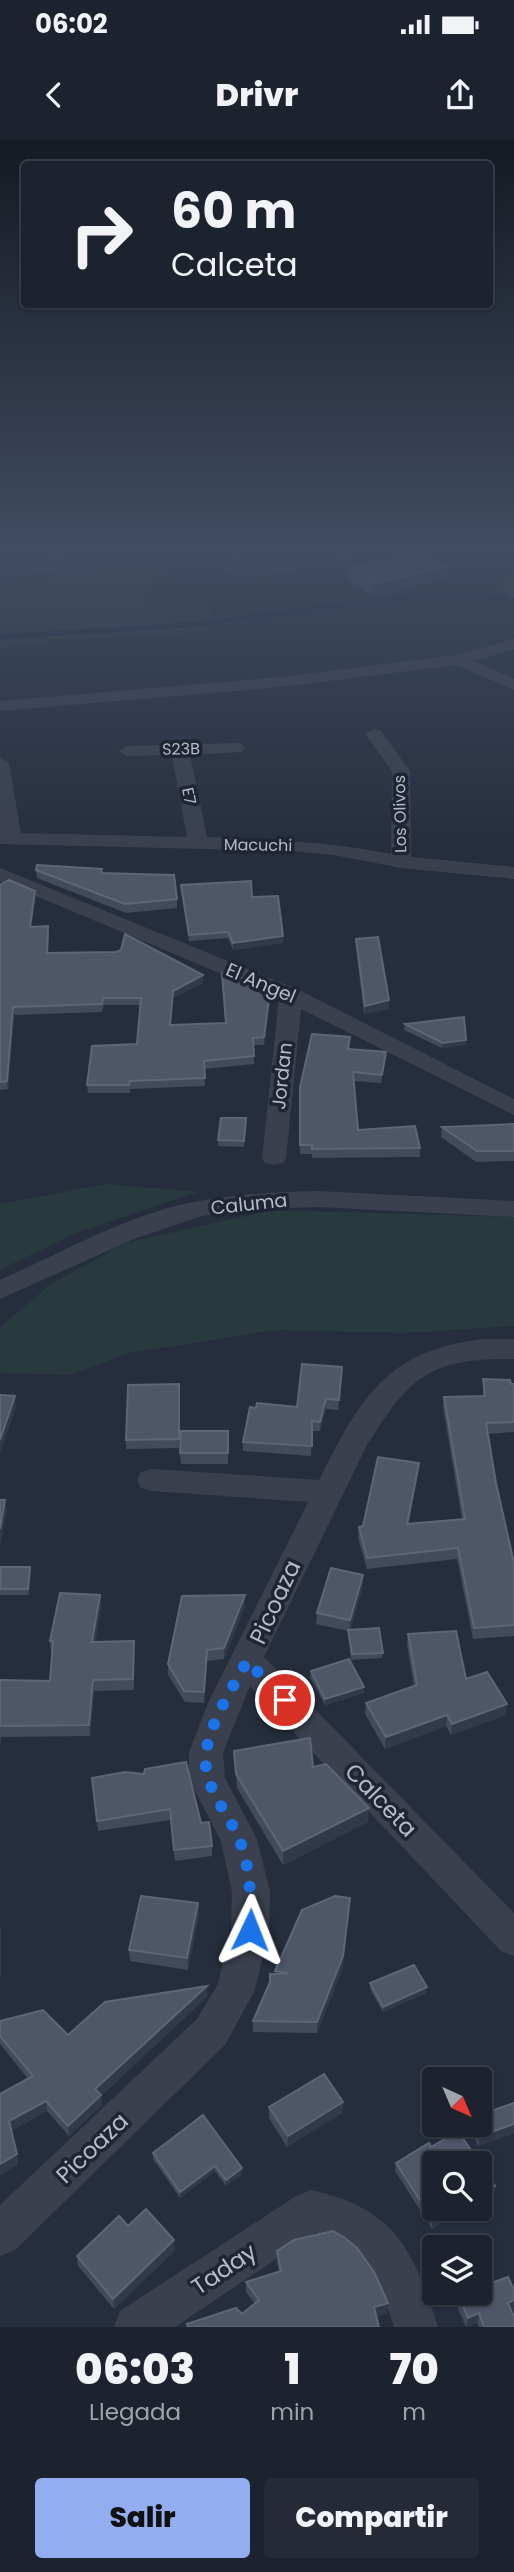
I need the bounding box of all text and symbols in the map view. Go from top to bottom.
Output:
text: 06:02 [35,6,108,42]
text: Drivr [216,72,298,117]
icon: back [35,76,73,114]
icon: share [441,76,479,114]
text: 60 m [171,177,296,245]
icon: right [56,189,147,280]
text: Calceta [171,242,298,287]
street label: S23B [162,737,200,761]
street label: Los Olivos [388,775,412,853]
street label: E7 [176,785,202,807]
street label: Macuchi [224,833,292,857]
street label: El Angel [222,956,300,1010]
street label: Jordan [265,1041,299,1111]
street label: Caluma [209,1187,289,1221]
street label: Picoaza [242,1555,308,1649]
pin [255,1670,315,1730]
icon: arrive [266,1681,304,1719]
street label: Calceta [338,1756,424,1844]
position arrow [213,1893,287,1967]
north arrow [422,2067,492,2137]
map controls [422,2067,492,2305]
street label: Picoaza [49,2106,135,2190]
button: search [422,2151,492,2221]
button: layers [422,2235,492,2305]
street label: Taday [185,2236,263,2302]
text: 06:03 [75,2340,195,2399]
text: 1 [284,2340,300,2399]
text: 70 [389,2340,439,2399]
text: Llegada [89,2396,181,2428]
text: min [270,2396,314,2428]
text: m [402,2396,426,2428]
button: Salir [35,2478,250,2558]
button: Compartir [264,2478,479,2558]

